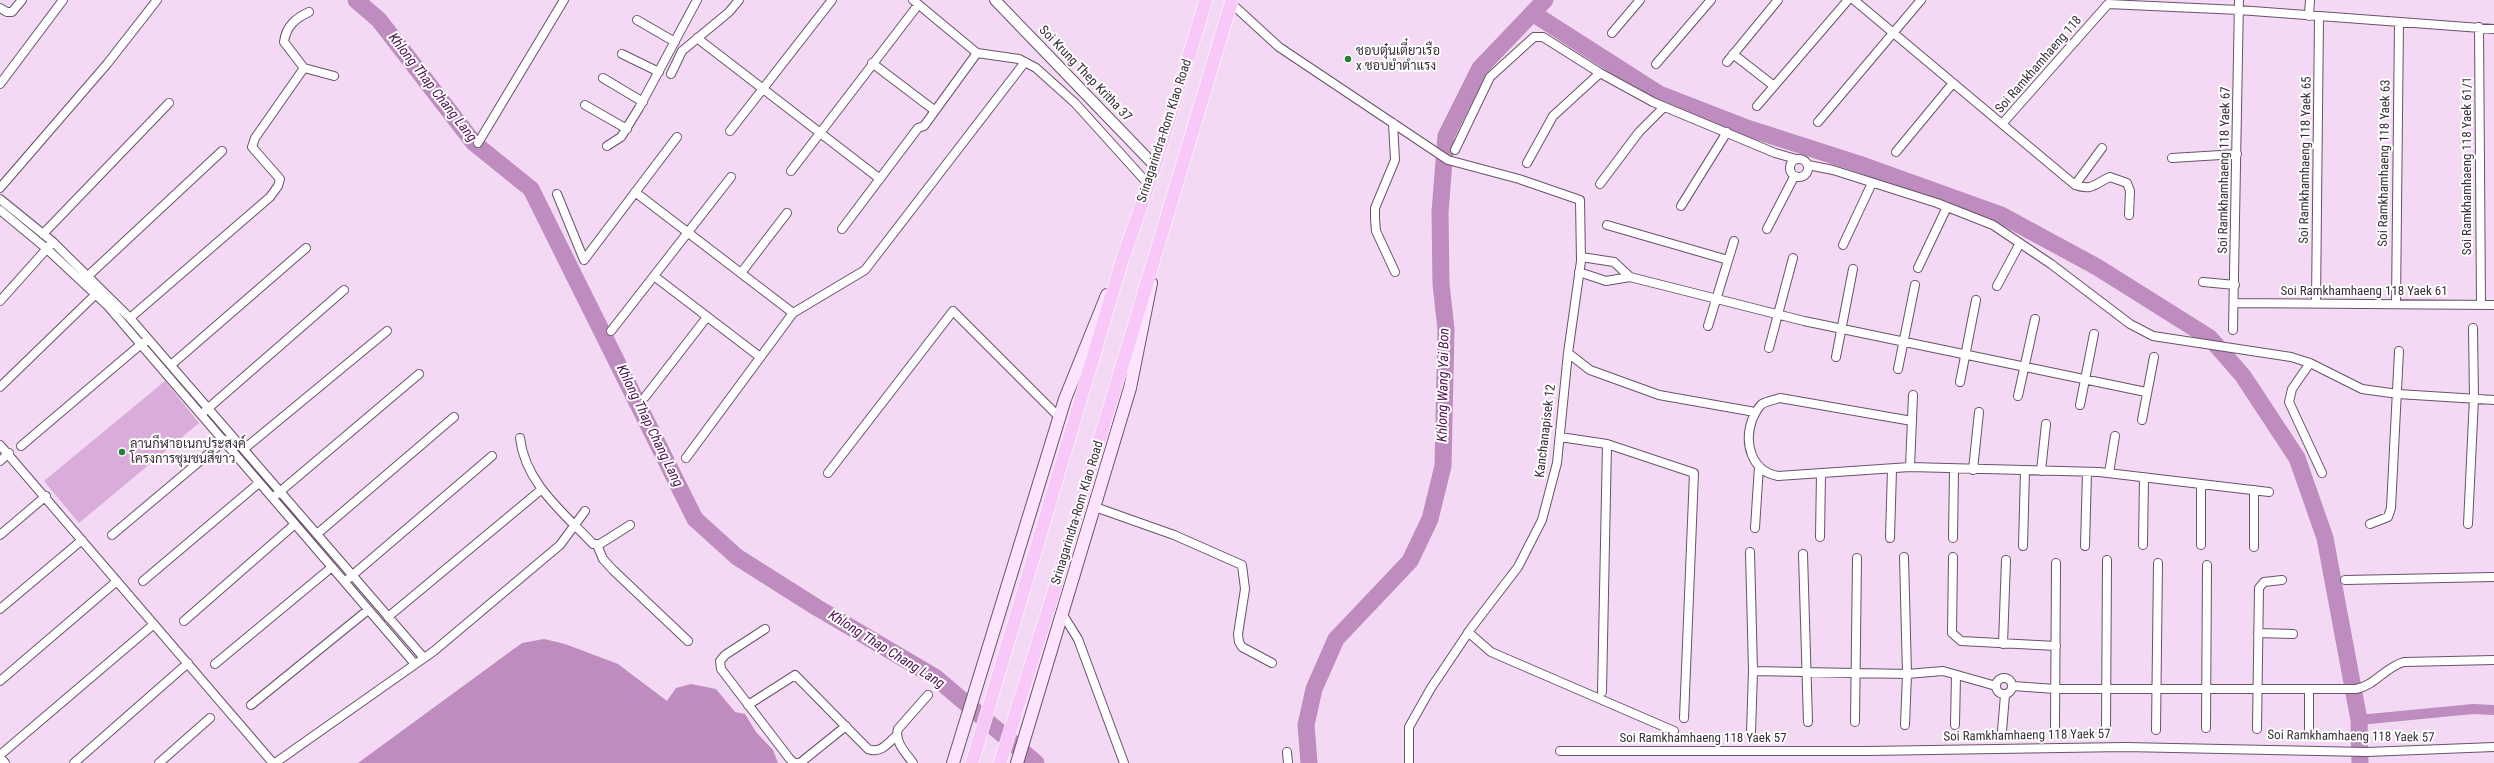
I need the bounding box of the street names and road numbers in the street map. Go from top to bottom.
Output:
street label: Soi Ramkhamhaeng 118 [1992,13,2086,117]
street label: Soi Krung Thep Kritha 37 [1035,23,1135,125]
street label: Srinagarindra-Rom Klao Road [1134,57,1196,205]
street label: Soi Ramkhamhaeng 118 Yaek 65 [2297,76,2315,244]
street label: Soi Ramkhamhaeng 118 Yaek 61/1 [2460,77,2476,255]
street label: Soi Ramkhamhaeng 118 Yaek 63 [2376,79,2394,247]
street label: Soi Ramkhamhaeng 118 Yaek 67 [2216,86,2234,254]
street label: Soi Ramkhamhaeng 118 Yaek 61 [2280,284,2448,300]
street label: Kanchanapisek 12 [1533,384,1559,478]
street label: Srinagarindra-Rom Klao Road [1049,439,1107,587]
street label: Soi Ramkhamhaeng 118 Yaek 57 [1943,727,2111,745]
street label: Soi Ramkhamhaeng 118 Yaek 57 [2267,728,2435,746]
street label: Soi Ramkhamhaeng 118 Yaek 57 [1619,731,1787,747]

